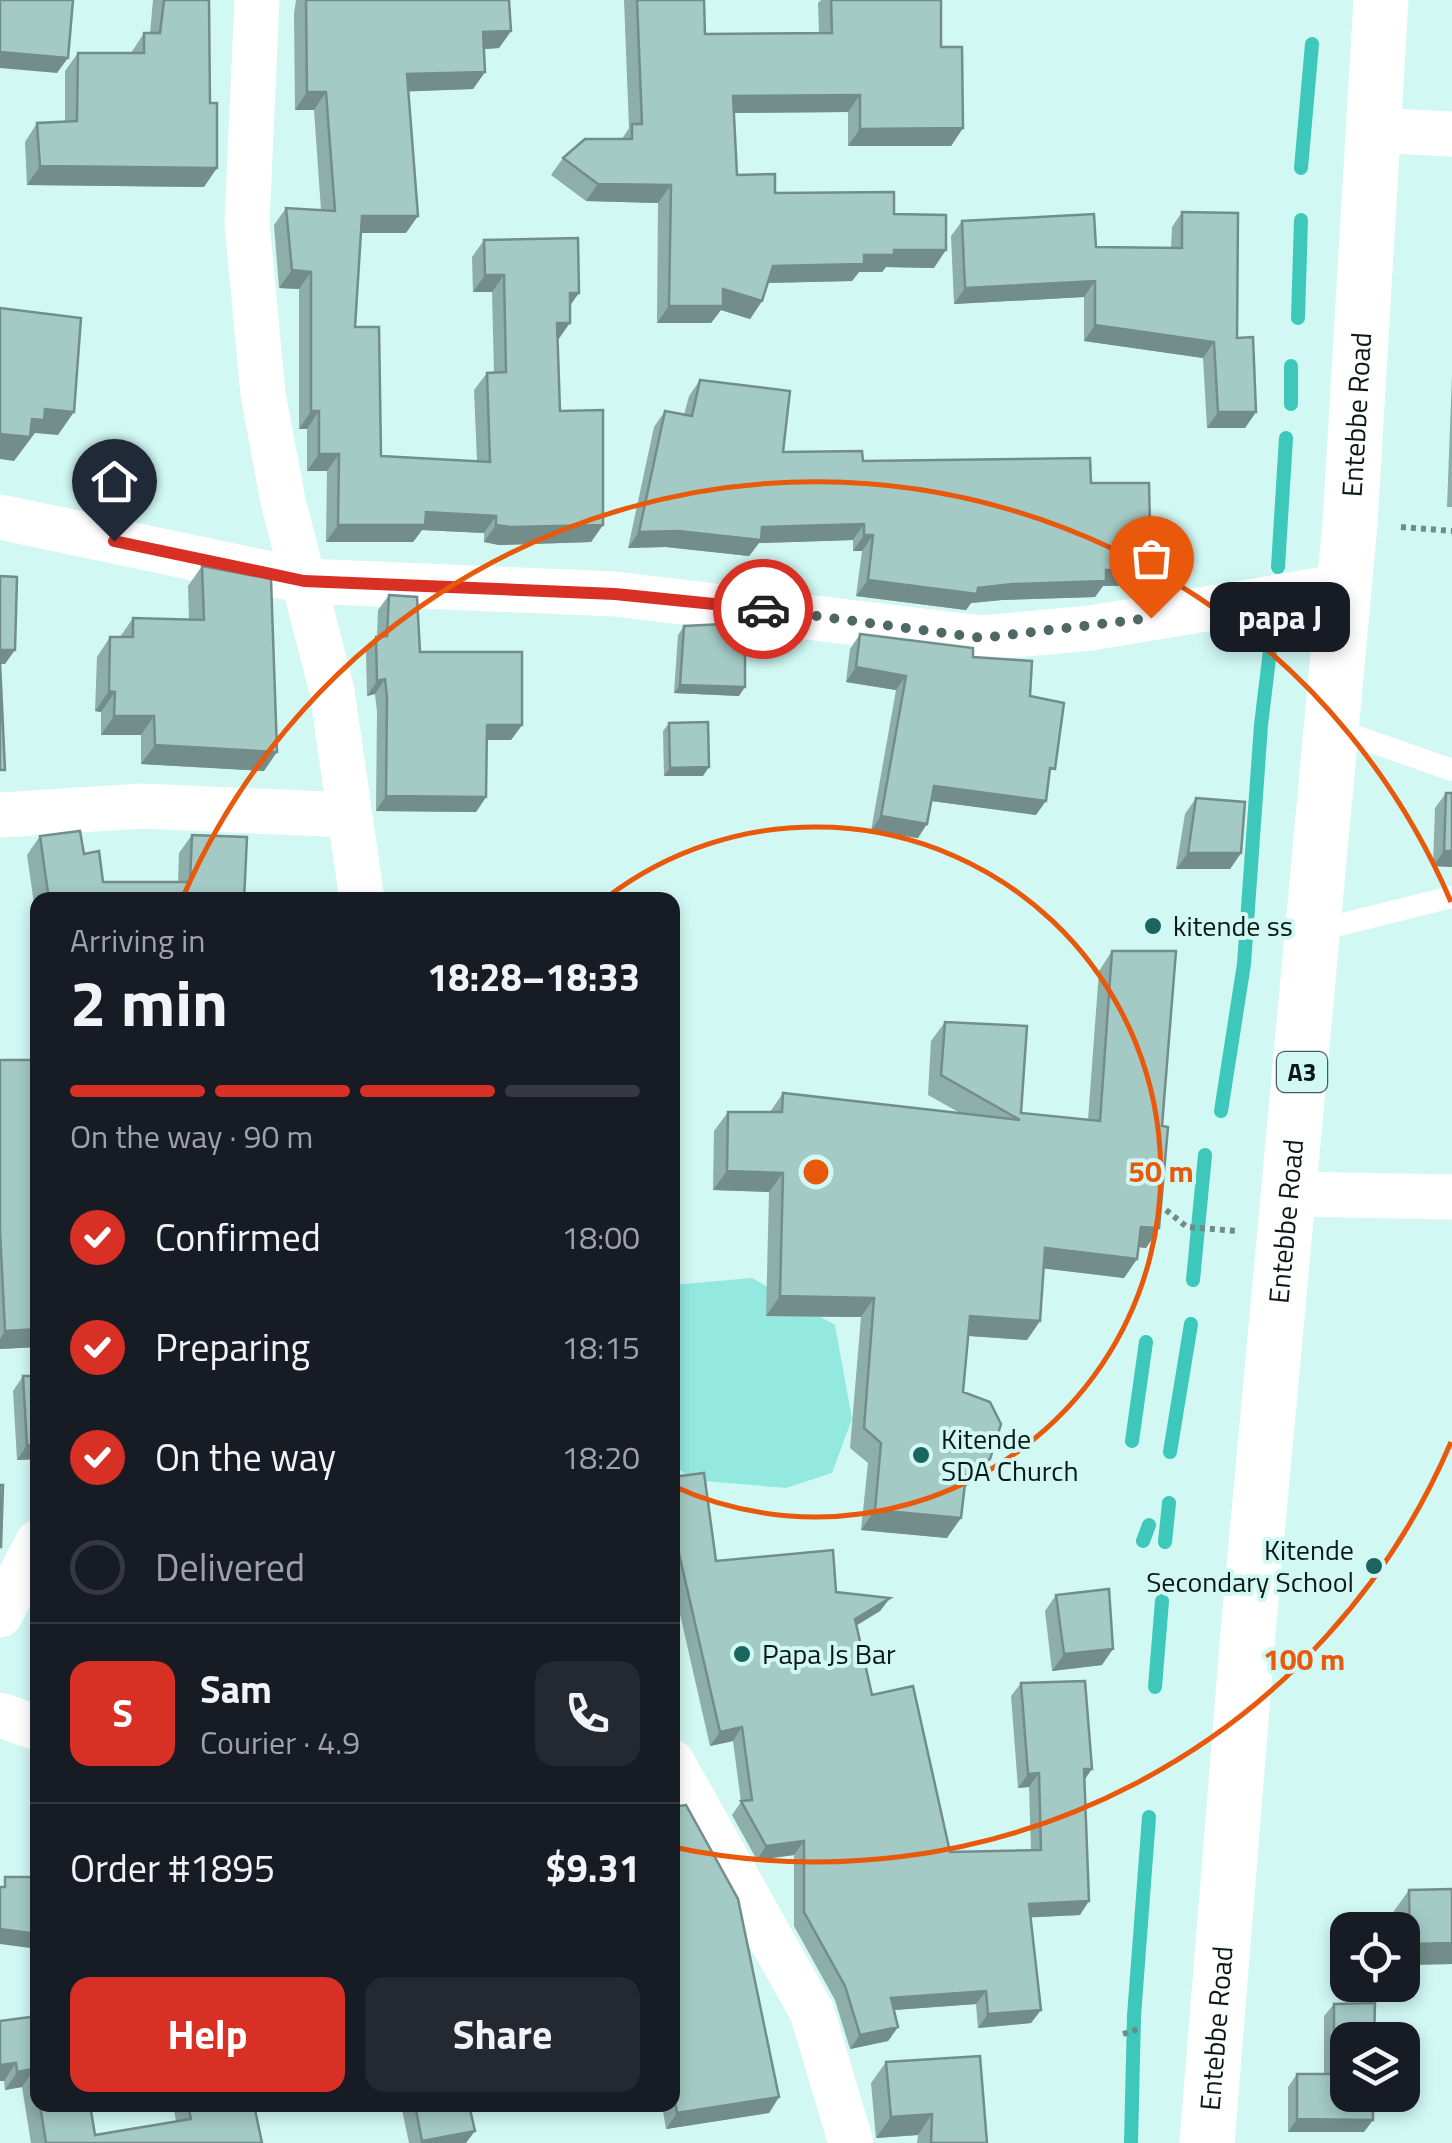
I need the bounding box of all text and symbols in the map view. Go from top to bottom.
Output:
street label: Entebbe Road [1330,331,1382,498]
pin [72,439,157,542]
icon: home [87,454,142,509]
pin [1109,516,1194,619]
icon: bag [1124,531,1179,586]
courier [713,559,813,659]
icon: car [736,582,791,637]
callout: papa J [1211,583,1351,653]
text: papa J [1238,593,1322,641]
place label: kitende ss [1173,904,1293,947]
marker: kitende ss [1142,915,1164,937]
text: Arriving in [70,916,206,964]
text: 18:28–18:33 [427,948,640,1006]
text: 2 min [70,952,228,1051]
road number: A3 [1277,1052,1327,1092]
text: On the way · 90 m [70,1112,313,1160]
street label: Entebbe Road [1256,1137,1314,1305]
text: 50 m [1128,1148,1194,1194]
centre of rings [798,1154,834,1190]
text: Confirmed [155,1208,321,1266]
icon: check [70,1210,125,1265]
text: 18:00 [561,1213,640,1261]
text: Preparing [155,1318,310,1376]
icon: check [70,1320,125,1375]
text: 18:15 [561,1323,640,1371]
place label: Kitende SDA Church [941,1417,1078,1492]
text: On the way [155,1428,336,1486]
icon: check [70,1430,125,1485]
text: 18:20 [561,1433,640,1481]
marker: Kitende SDA Church [910,1444,932,1466]
place label: Kitende Secondary School [1146,1528,1354,1603]
text: Delivered [155,1538,305,1596]
marker: Kitende Secondary School [1363,1555,1385,1577]
place label: Papa Js Bar [762,1632,896,1675]
text: 100 m [1263,1636,1345,1682]
marker: Papa Js Bar [731,1643,753,1665]
text: Sam [200,1660,272,1718]
button: phone [535,1661,640,1766]
text: S [112,1684,133,1742]
text: Courier · 4.9 [200,1718,360,1766]
text: Order #1895 [70,1839,275,1897]
text: $9.31 [545,1839,640,1897]
map controls [1330,1912,1420,2112]
button: locate [1330,1912,1420,2002]
street label: Entebbe Road [1188,1944,1244,2112]
button: Help [70,1977,345,2092]
button: Share [365,1977,640,2092]
button: layers [1330,2022,1420,2112]

